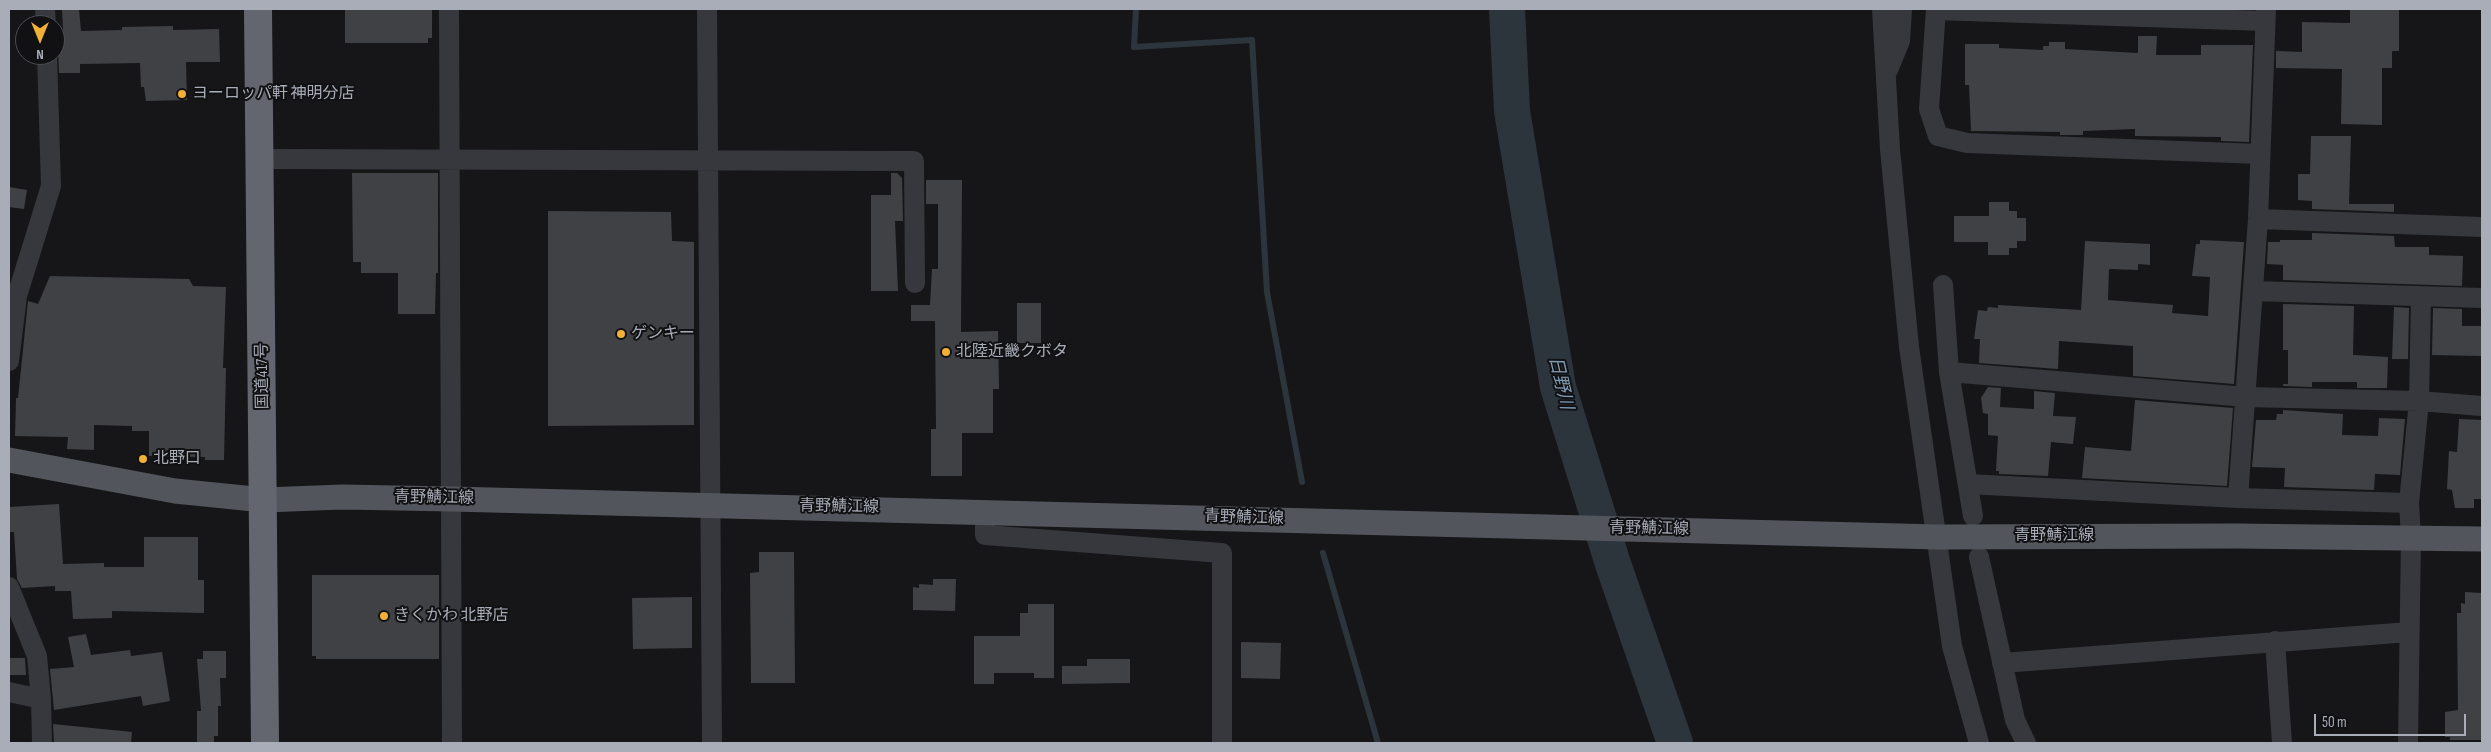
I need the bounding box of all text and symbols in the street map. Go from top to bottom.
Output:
north arrow [15,15,65,65]
text: N [36,46,44,63]
place label: ヨーロッパ軒 神明分店 [192,84,355,104]
marker: ヨーロッパ軒 神明分店 [176,88,188,100]
place label: ゲンキー [631,324,695,344]
marker: ゲンキー [615,328,627,340]
street label: 国道417号 [253,342,273,410]
place label: 北陸近畿クボタ [956,342,1068,362]
marker: 北陸近畿クボタ [940,346,952,358]
water label: 日野川 [1543,354,1577,412]
place label: 北野口 [153,449,201,469]
marker: 北野口 [137,453,149,465]
street label: 青野鯖江線 [394,488,474,508]
street label: 青野鯖江線 [799,497,879,517]
street label: 青野鯖江線 [1204,507,1284,529]
street label: 青野鯖江線 [1609,519,1689,539]
street label: 青野鯖江線 [2014,526,2094,546]
place label: きくかわ 北野店 [394,606,509,626]
marker: きくかわ 北野店 [378,610,390,622]
scale bar [2316,704,2468,736]
text: 50 m [2322,713,2347,732]

